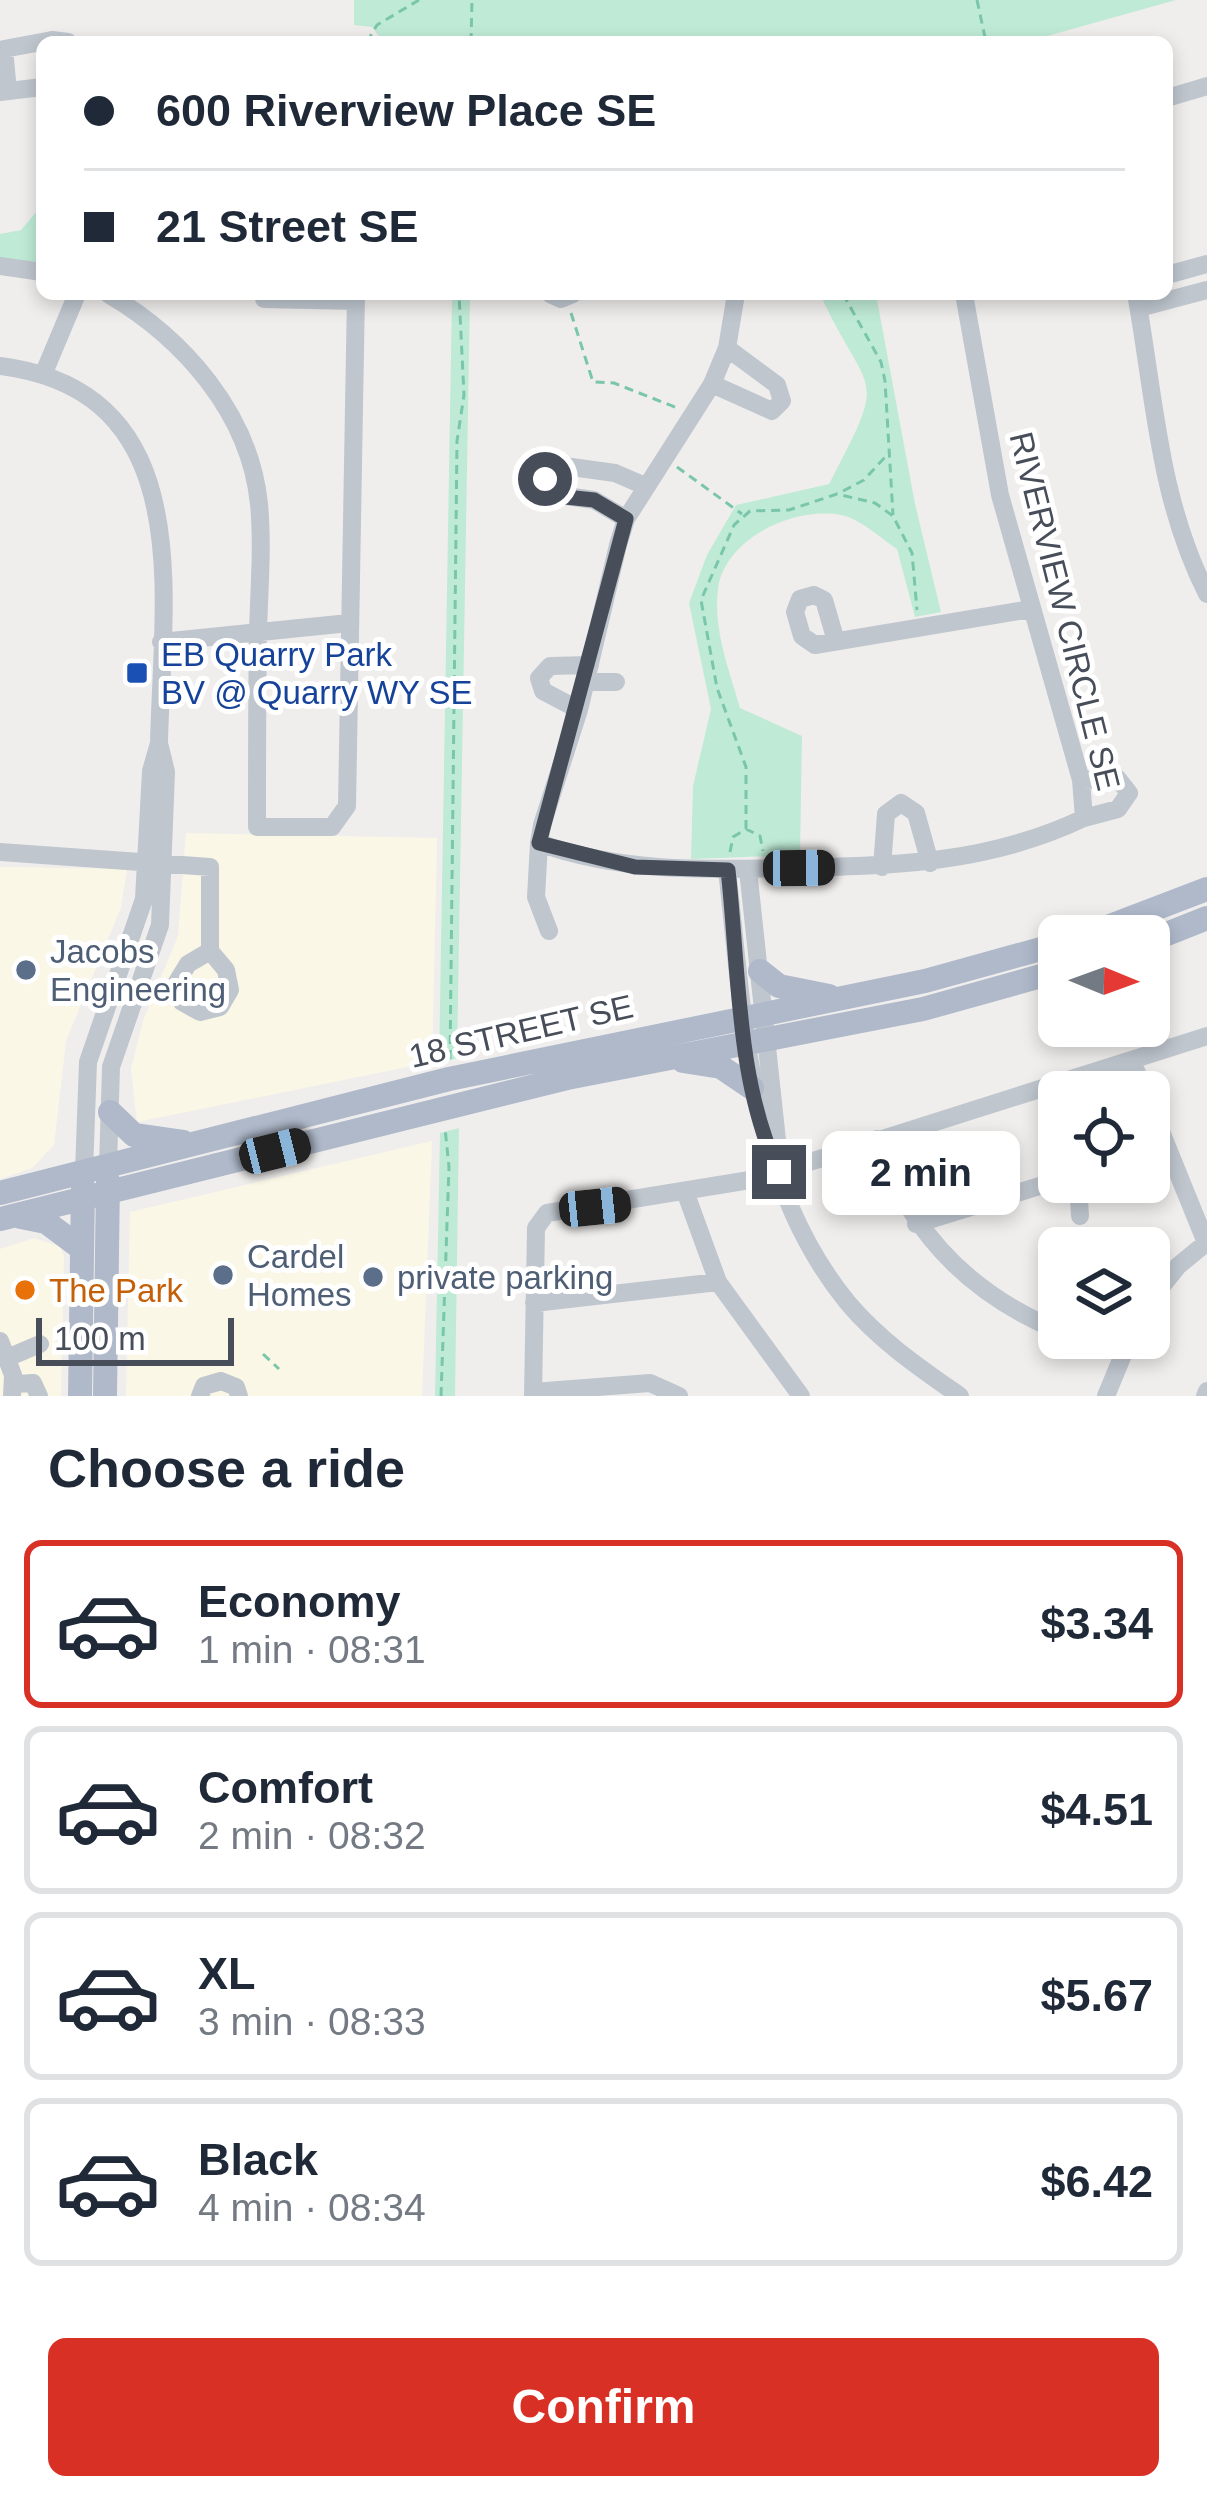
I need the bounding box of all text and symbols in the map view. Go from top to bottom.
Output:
text: 600 Riverview Place SE [156,85,656,136]
text: 21 Street SE [156,201,419,252]
street label: RIVERVIEW CIRCLE SE [1003,428,1127,794]
route start [518,452,572,506]
place label: EB Quarry Park BV @ Quarry WY SE [161,636,473,711]
marker: EB Quarry Park BV @ Quarry WY SE [124,660,150,686]
car [763,849,835,887]
north arrow [1038,915,1170,1047]
map controls [1038,915,1170,1359]
place label: Jacobs Engineering [50,933,226,1008]
marker: Jacobs Engineering [13,957,39,983]
street label: 18 STREET SE [405,987,637,1075]
button: locate [1038,1071,1170,1203]
car [236,1125,314,1177]
callout: 2 min [821,1130,1019,1214]
route end [752,1145,806,1199]
text: 2 min [870,1151,972,1194]
car [557,1185,633,1229]
button: layers [1038,1227,1170,1359]
place label: Cardel Homes [247,1238,352,1313]
place label: private parking [397,1259,613,1296]
marker: Cardel Homes [210,1262,236,1288]
marker: private parking [360,1264,386,1290]
place label: The Park [49,1272,183,1309]
marker: The Park [12,1277,38,1303]
scale bar [36,1312,234,1365]
text: 100 m [54,1320,146,1357]
text: Choose a ride [48,1438,405,1498]
icon: car [54,1570,162,1678]
text: Economy [198,1576,401,1627]
text: $3.34 [1040,1598,1153,1649]
text: 1 min · 08:31 [198,1628,426,1671]
icon: car [54,1756,162,1864]
text: Comfort [198,1762,373,1813]
text: $4.51 [1040,1784,1153,1835]
text: 2 min · 08:32 [198,1814,426,1857]
icon: car [54,1942,162,2050]
text: XL [198,1948,256,1999]
text: $5.67 [1040,1970,1153,2021]
text: 3 min · 08:33 [198,2000,426,2043]
icon: car [54,2128,162,2236]
text: Black [198,2134,318,2185]
text: $6.42 [1040,2156,1153,2207]
text: 4 min · 08:34 [198,2186,426,2229]
button: Confirm [48,2338,1159,2476]

